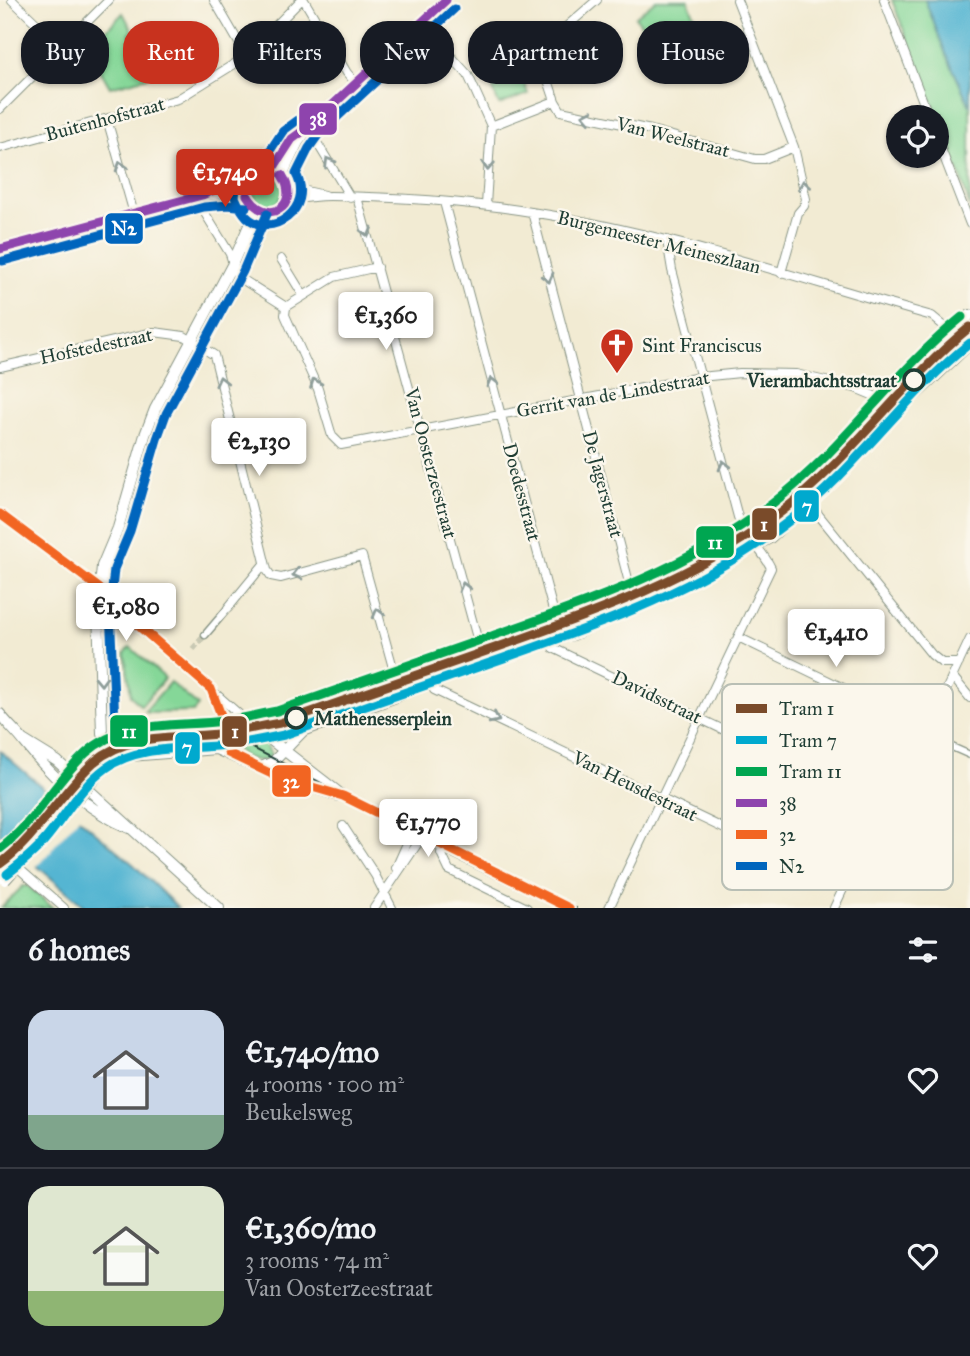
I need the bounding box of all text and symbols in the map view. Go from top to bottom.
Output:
chip: Buy [21,21,109,84]
chip: Rent [123,21,219,84]
chip: Filters [233,21,346,84]
chip: New [360,21,454,84]
chip: Apartment [468,21,623,84]
chip: House [637,21,749,84]
street label: Buitenhofstraat [43,92,168,146]
line badge: 38 [298,102,338,136]
map controls [886,105,949,168]
button: locate [886,105,949,168]
text: 38 [309,107,327,131]
one-way arrow [581,109,593,124]
street label: Van Weelstraat [613,112,732,162]
pin: €1,740 [168,150,282,209]
one-way arrow [324,156,337,169]
text: €1,740 [192,158,258,186]
one-way arrow [114,160,129,172]
one-way arrow [481,160,496,171]
one-way arrow [797,179,812,191]
street label: Burgemeester Meineszlaan [555,206,763,279]
line badge: N2 [104,212,144,245]
text: N2 [111,217,137,240]
one-way arrow [359,226,374,238]
one-way arrow [540,272,554,284]
pin: €1,360 [329,292,443,352]
text: €1,360 [354,301,418,329]
street label: Hofstedestraat [37,323,155,369]
church icon: Sint Franciscus [598,326,636,375]
place label: Sint Franciscus [642,334,762,357]
street label: Gerrit van de Lindestraat [515,366,712,422]
place label: Vierambachtsstraat [746,369,897,392]
marker: Vierambachtsstraat [903,369,925,391]
one-way arrow [215,375,229,387]
one-way arrow [486,376,500,388]
one-way arrow [310,378,324,390]
street label: Van Oosterzeestraat [400,384,462,541]
pin: €2,130 [202,419,316,478]
text: €2,130 [227,427,291,455]
street label: De Jagerstraat [577,428,628,540]
street label: Doedesstraat [498,440,546,544]
one-way arrow [717,459,732,471]
line badge: 7 [793,489,820,523]
text: 7 [802,495,812,518]
line badge: 1 [751,507,778,541]
text: 1 [760,513,768,536]
line badge: 11 [695,525,735,559]
text: 11 [707,531,723,554]
one-way arrow [291,566,303,580]
one-way arrow [458,581,472,593]
pin: €1,080 [69,584,183,643]
text: €1,080 [92,592,160,620]
one-way arrow [372,607,386,619]
pin: €1,410 [779,610,893,669]
text: €1,410 [804,618,868,646]
street label: Davidsstraat [608,665,706,729]
one-way arrow [93,676,108,687]
legend [722,684,953,890]
text: Tram 1 [779,697,834,720]
marker: Mathenesserplein [285,707,307,729]
place label: Mathenesserplein [314,707,452,731]
one-way arrow [488,711,500,725]
line badge: 11 [109,714,149,748]
line badge: 1 [221,715,248,748]
text: 11 [121,720,137,743]
text: 1 [231,720,239,743]
text: Tram 7 [779,729,837,752]
line badge: 7 [174,731,201,765]
text: 7 [182,736,192,759]
street label: Van Heusdestraat [568,745,702,826]
text: Tram 11 [779,760,842,783]
line badge: 32 [271,764,312,798]
text: 32 [283,770,300,794]
text: 38 [779,792,797,815]
pin: €1,770 [371,800,485,859]
text: €1,770 [395,808,461,836]
text: 32 [779,823,797,846]
text: N2 [779,855,805,878]
icon: filters [904,931,942,969]
text: 6 homes [28,932,130,968]
text: €1,740/mo [245,1034,379,1070]
icon: home [84,1038,168,1122]
icon: heart [904,1061,942,1099]
text: 4 rooms · 100 m² [245,1070,404,1098]
text: Beukelsweg [245,1098,352,1126]
text: €1,360/mo [245,1210,376,1246]
icon: home [84,1214,168,1298]
icon: heart [904,1237,942,1275]
text: 3 rooms · 74 m² [245,1246,389,1274]
text: Van Oosterzeestraat [245,1274,433,1302]

